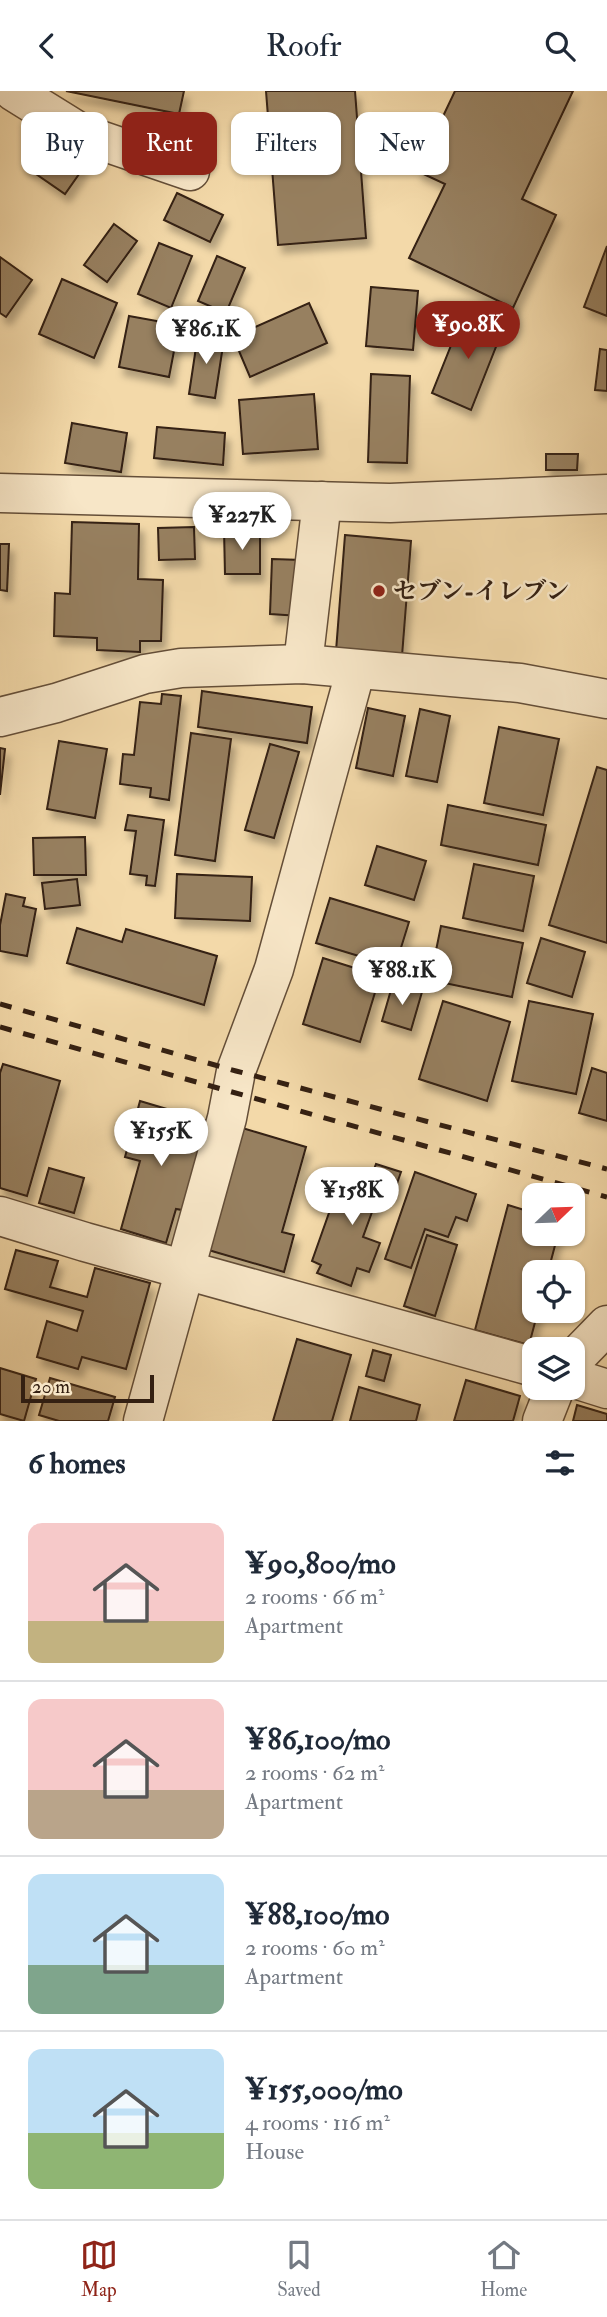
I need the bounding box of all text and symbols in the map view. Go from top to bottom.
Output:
text: Roofr [266,26,341,66]
icon: back [28,27,66,65]
icon: search [541,27,579,65]
chip: Buy [21,112,108,175]
chip: Rent [122,112,217,175]
chip: Filters [231,112,341,175]
chip: New [355,112,449,175]
pin: ¥90.8K [411,301,525,361]
pin: ¥86.1K [149,307,263,366]
text: ¥90.8K [432,309,504,338]
text: ¥86.1K [172,314,240,343]
pin: ¥227K [193,493,291,552]
text: ¥227K [208,500,276,529]
place label: セブン-イレブン [393,576,569,607]
marker: セブン-イレブン [371,583,387,599]
pin: ¥88.1K [345,947,459,1007]
text: ¥88.1K [368,955,436,984]
pin: ¥155K [112,1109,210,1168]
text: ¥155K [130,1116,192,1145]
pin: ¥158K [303,1167,401,1227]
text: ¥158K [321,1175,383,1204]
north arrow [522,1183,584,1246]
map controls [522,1183,585,1400]
button: locate [522,1260,585,1323]
button: layers [522,1337,585,1400]
scale bar [21,1372,154,1404]
text: 20 m [32,1375,70,1399]
icon: filters [541,1444,579,1482]
text: 6 homes [28,1445,126,1482]
text: ¥90,800/mo [245,1545,396,1582]
icon: home [84,1551,168,1635]
text: 2 rooms · 66 m² [245,1582,384,1611]
text: Apartment [245,1611,343,1640]
text: ¥86,100/mo [245,1721,391,1758]
icon: home [84,1727,168,1811]
text: 2 rooms · 62 m² [245,1758,384,1787]
text: Apartment [245,1787,343,1816]
text: ¥88,100/mo [245,1896,390,1933]
icon: home [84,1902,168,1986]
text: 2 rooms · 60 m² [245,1933,385,1962]
text: Apartment [245,1962,343,1991]
text: ¥155,000/mo [245,2071,403,2108]
icon: home [84,2077,168,2161]
text: 4 rooms · 116 m² [245,2108,390,2137]
text: House [245,2137,304,2166]
tab: Map [80,2236,118,2302]
tab: Saved [277,2236,321,2302]
tab: Home [480,2236,527,2302]

